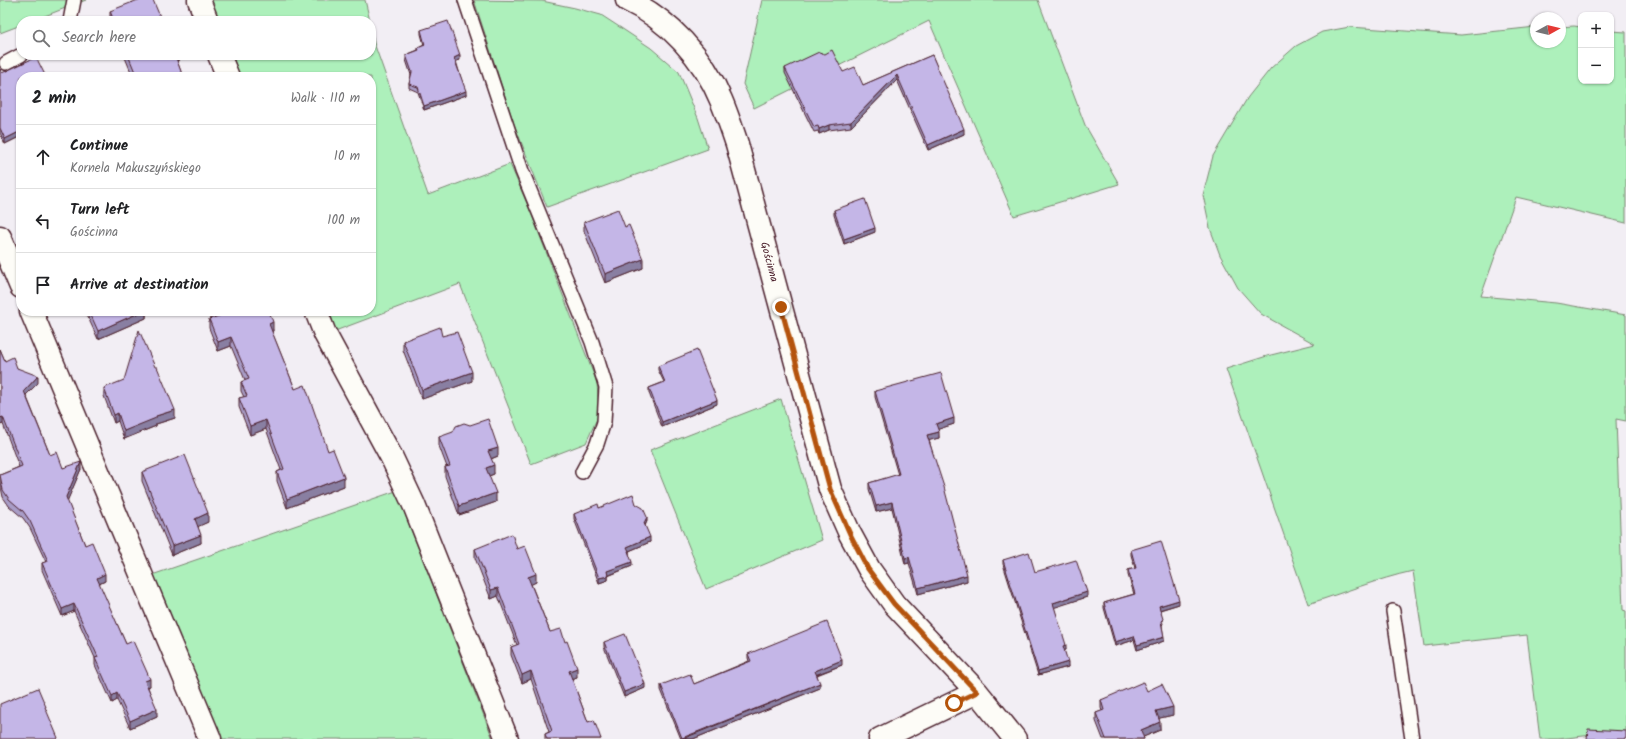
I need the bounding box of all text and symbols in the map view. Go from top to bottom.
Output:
north arrow [1530,12,1566,48]
map controls [1578,12,1614,84]
button: + [1578,12,1614,48]
search box [16,16,376,60]
text: Search here [62,26,136,50]
icon: search [30,27,52,49]
button: − [1578,48,1614,84]
text: 2 min [32,85,76,112]
text: Walk · 110 m [291,88,360,109]
text: Continue [70,134,128,158]
icon: ahead [32,146,54,168]
text: 10 m [334,146,360,167]
text: Kornela Makuszyńskiego [70,158,201,179]
text: Turn left [70,198,130,222]
icon: left [32,210,54,232]
text: 100 m [327,210,360,231]
text: Gościnna [70,222,118,243]
street label: Gościnna [755,240,783,284]
text: Arrive at destination [70,273,209,297]
icon: arrive [32,274,54,296]
route end [772,298,790,316]
route start [945,694,963,712]

